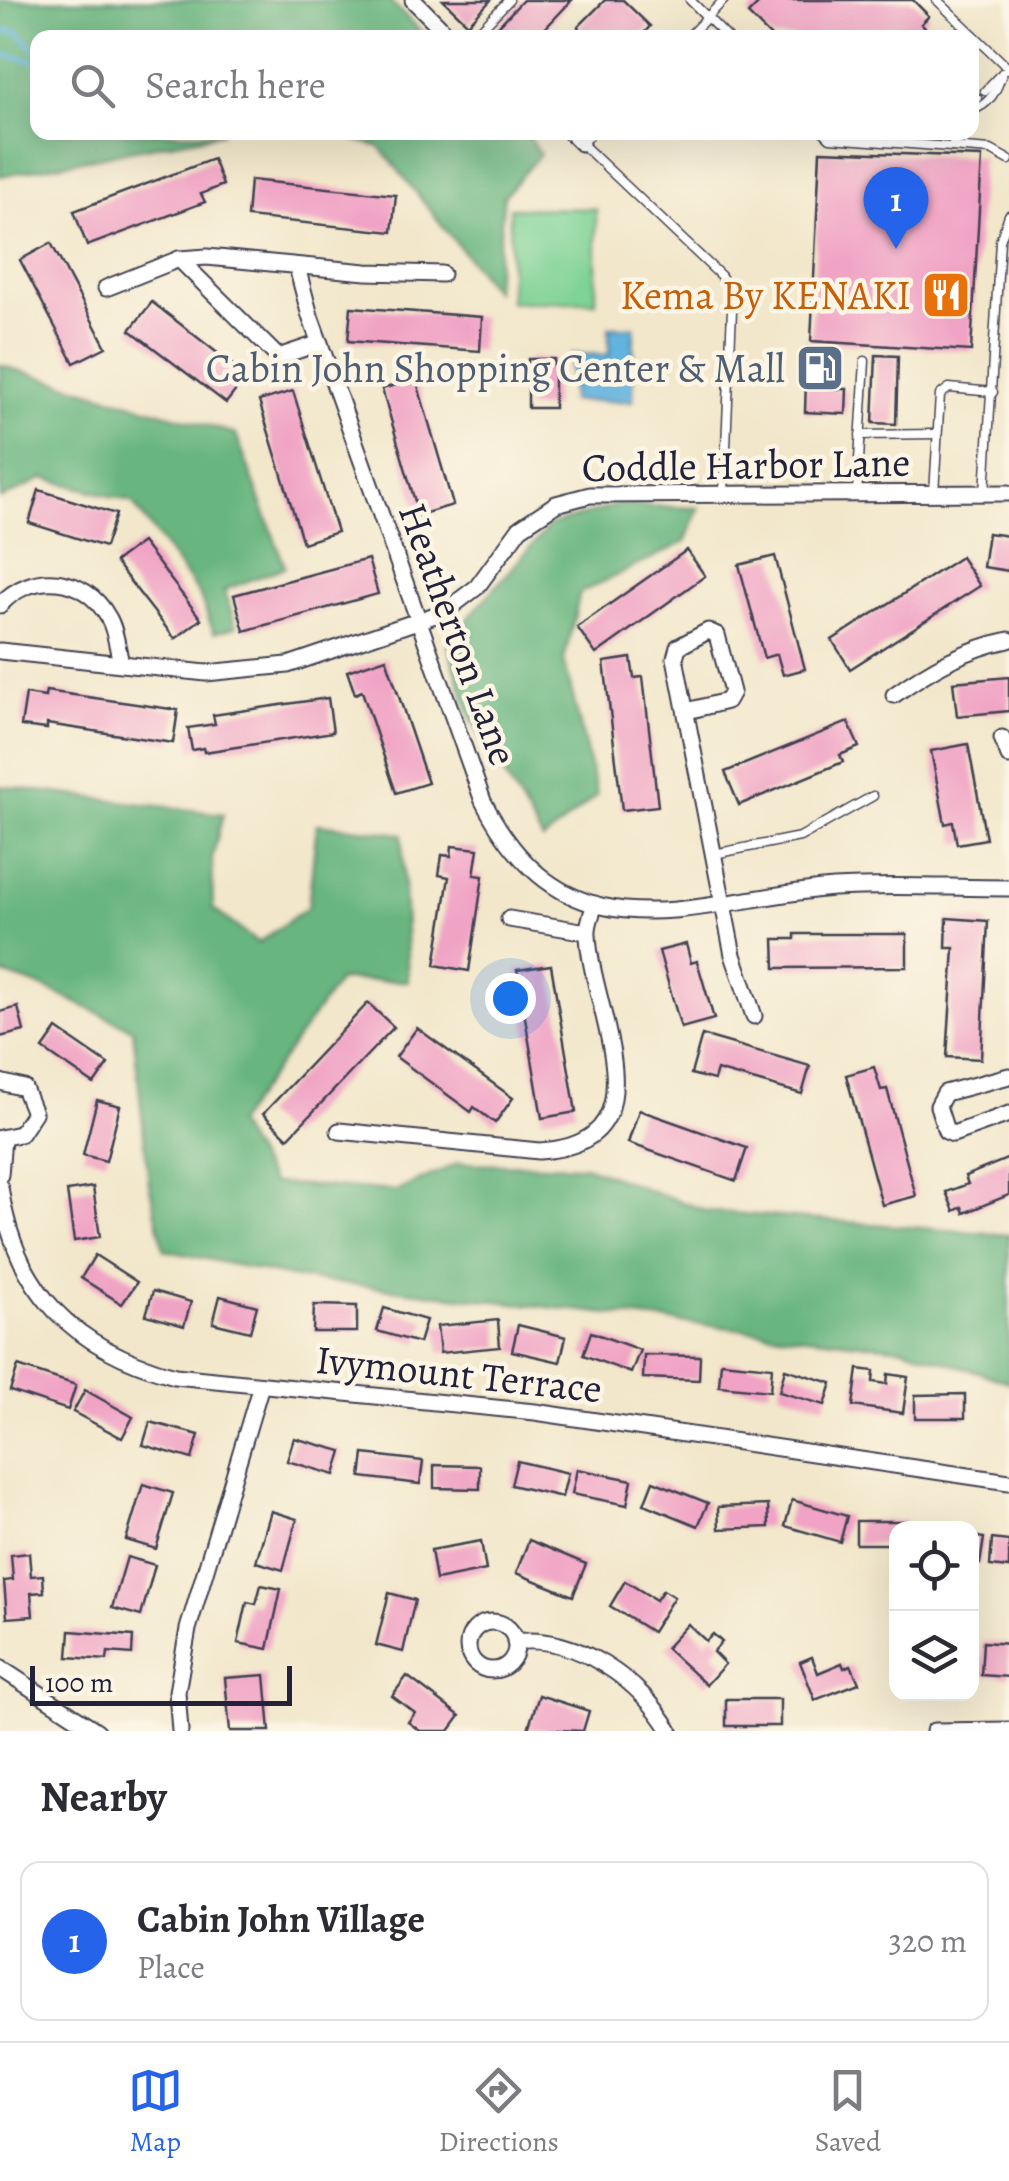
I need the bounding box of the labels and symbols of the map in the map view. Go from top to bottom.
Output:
pin: 1 [864,166,928,249]
place label: Kema By KENAKI [620,268,911,323]
restaurant icon: Kema By KENAKI [920,269,972,321]
place label: Cabin John Shopping Center & Mall [206,341,785,396]
fuel station icon: Cabin John Shopping Center & Mall [794,342,846,394]
street label: Coddle Harbor Lane [581,435,911,495]
street label: Heatherton Lane [385,495,531,773]
your location [485,973,536,1024]
street label: Ivymount Terrace [313,1332,605,1416]
scale bar [30,1661,292,1706]

